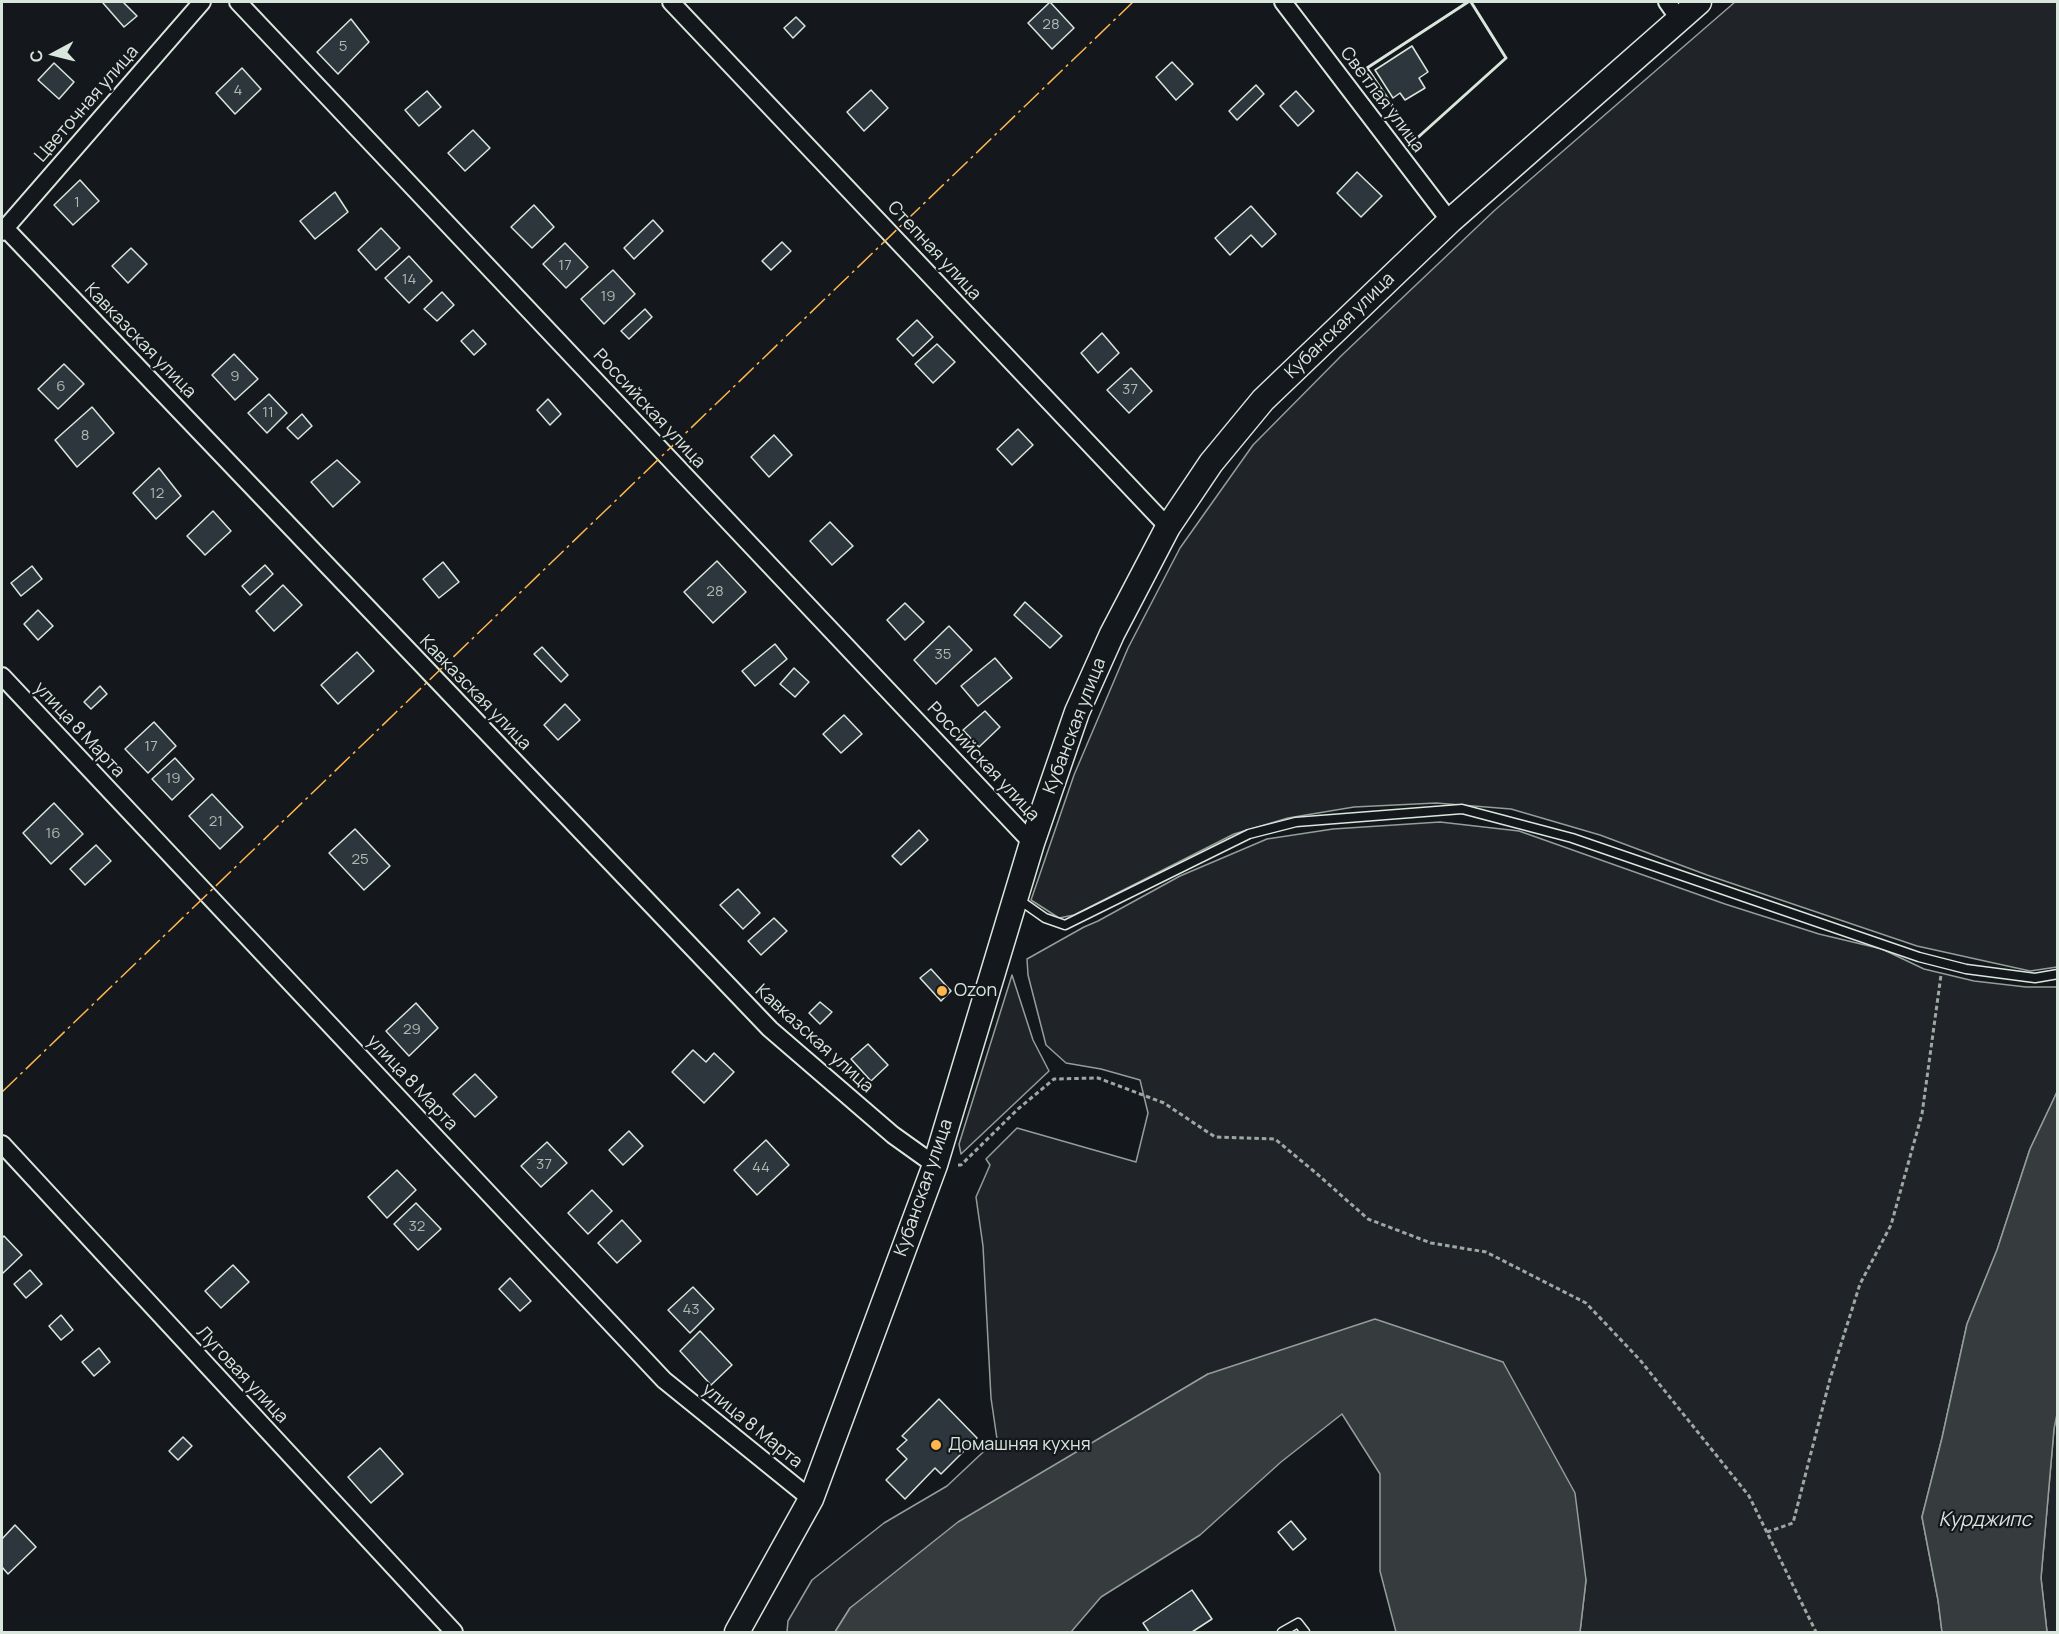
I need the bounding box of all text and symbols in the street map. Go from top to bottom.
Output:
house number: 28 [1042,16,1060,34]
north arrow [24,24,84,84]
house number: 5 [339,38,347,56]
street label: Цветочная улица [31,41,143,167]
street label: Светлая улица [1335,43,1429,157]
text: С [24,49,48,63]
house number: 4 [234,82,242,100]
house number: 1 [74,194,80,212]
street label: Степная улица [883,197,985,305]
house number: 17 [558,257,572,275]
street label: Кубанская улица [1281,268,1399,384]
house number: 14 [402,271,416,289]
street label: Кавказская улица [80,279,200,403]
house number: 19 [600,288,616,306]
street label: Российская улица [588,345,710,473]
house number: 9 [230,368,240,386]
house number: 6 [56,378,66,396]
house number: 37 [1122,381,1138,399]
house number: 11 [262,404,274,422]
house number: 8 [81,427,89,445]
house number: 12 [150,485,164,503]
house number: 28 [706,583,724,601]
street label: Кавказская улица [415,631,535,755]
house number: 35 [935,646,951,664]
street label: Кубанская улица [1039,655,1111,797]
street label: улица 8 Марта [29,678,129,782]
street label: Российская улица [922,698,1044,826]
house number: 17 [144,738,158,756]
house number: 19 [165,770,181,788]
house number: 21 [209,813,223,831]
house number: 16 [45,825,61,843]
house number: 25 [351,851,369,869]
street label: Кавказская улица [750,980,878,1098]
place label: Ozon [954,980,997,1002]
marker: Ozon [935,984,949,998]
house number: 29 [403,1021,421,1039]
street label: улица 8 Марта [362,1031,462,1135]
street label: Кубанская улица [890,1117,958,1259]
house number: 37 [536,1156,552,1174]
house number: 44 [752,1159,770,1177]
house number: 32 [409,1218,425,1236]
house number: 43 [682,1301,700,1319]
street label: Луговая улица [191,1322,293,1428]
street label: улица 8 Марта [697,1379,807,1473]
place label: Домашняя кухня [948,1434,1091,1456]
marker: Домашняя кухня [929,1438,943,1452]
water label: Курджипс [1938,1508,2032,1532]

